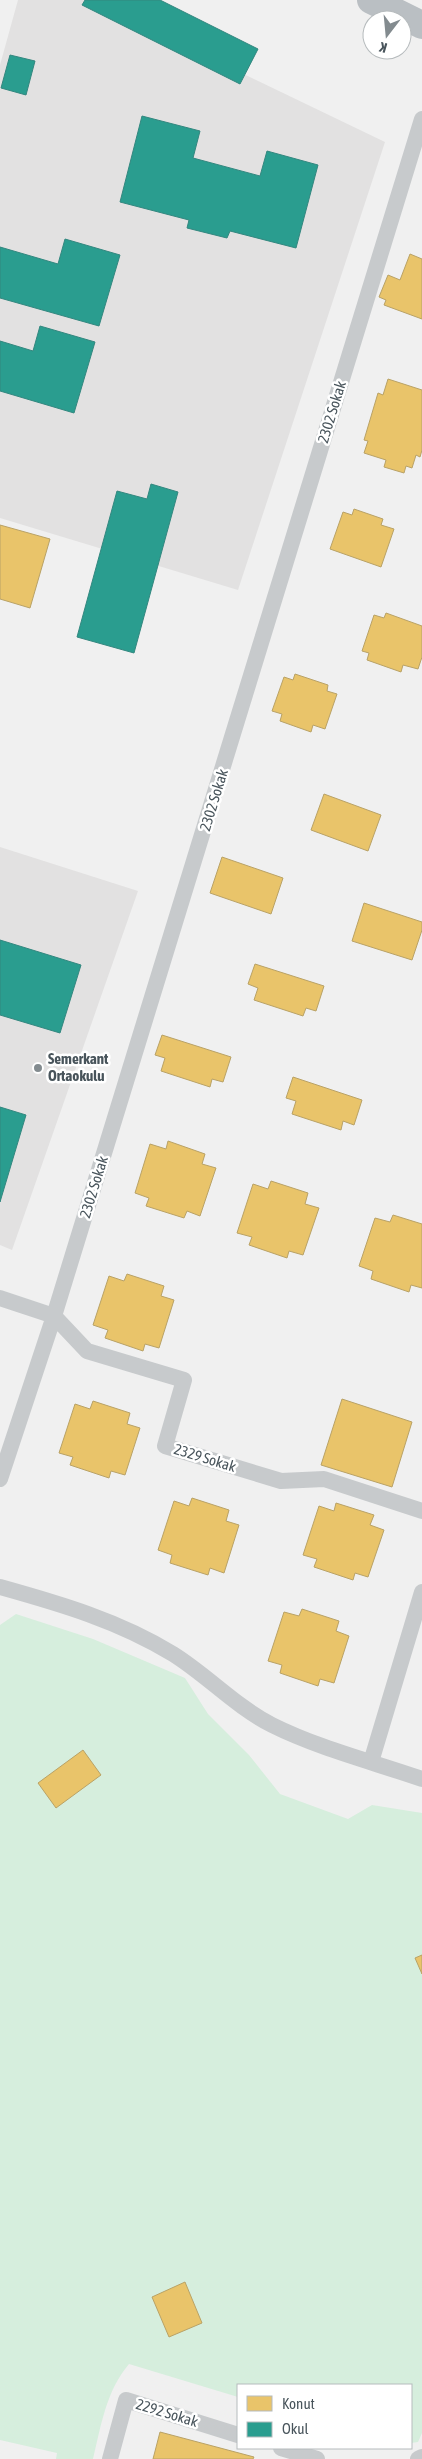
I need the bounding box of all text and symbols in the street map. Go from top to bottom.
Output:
north arrow [362,10,412,60]
text: K [378,39,389,56]
street label: 2302 Sokak [314,378,349,445]
street label: 2302 Sokak [196,766,231,833]
place label: Semerkant Ortaokulu [48,1050,109,1084]
marker: Semerkant Ortaokulu [32,1062,44,1074]
street label: 2302 Sokak [76,1153,111,1220]
street label: 2329 Sokak [172,1440,239,1475]
legend [237,2384,412,2449]
street label: 2292 Sokak [134,2395,201,2430]
text: Konut [282,2395,315,2412]
text: Okul [282,2420,309,2437]

